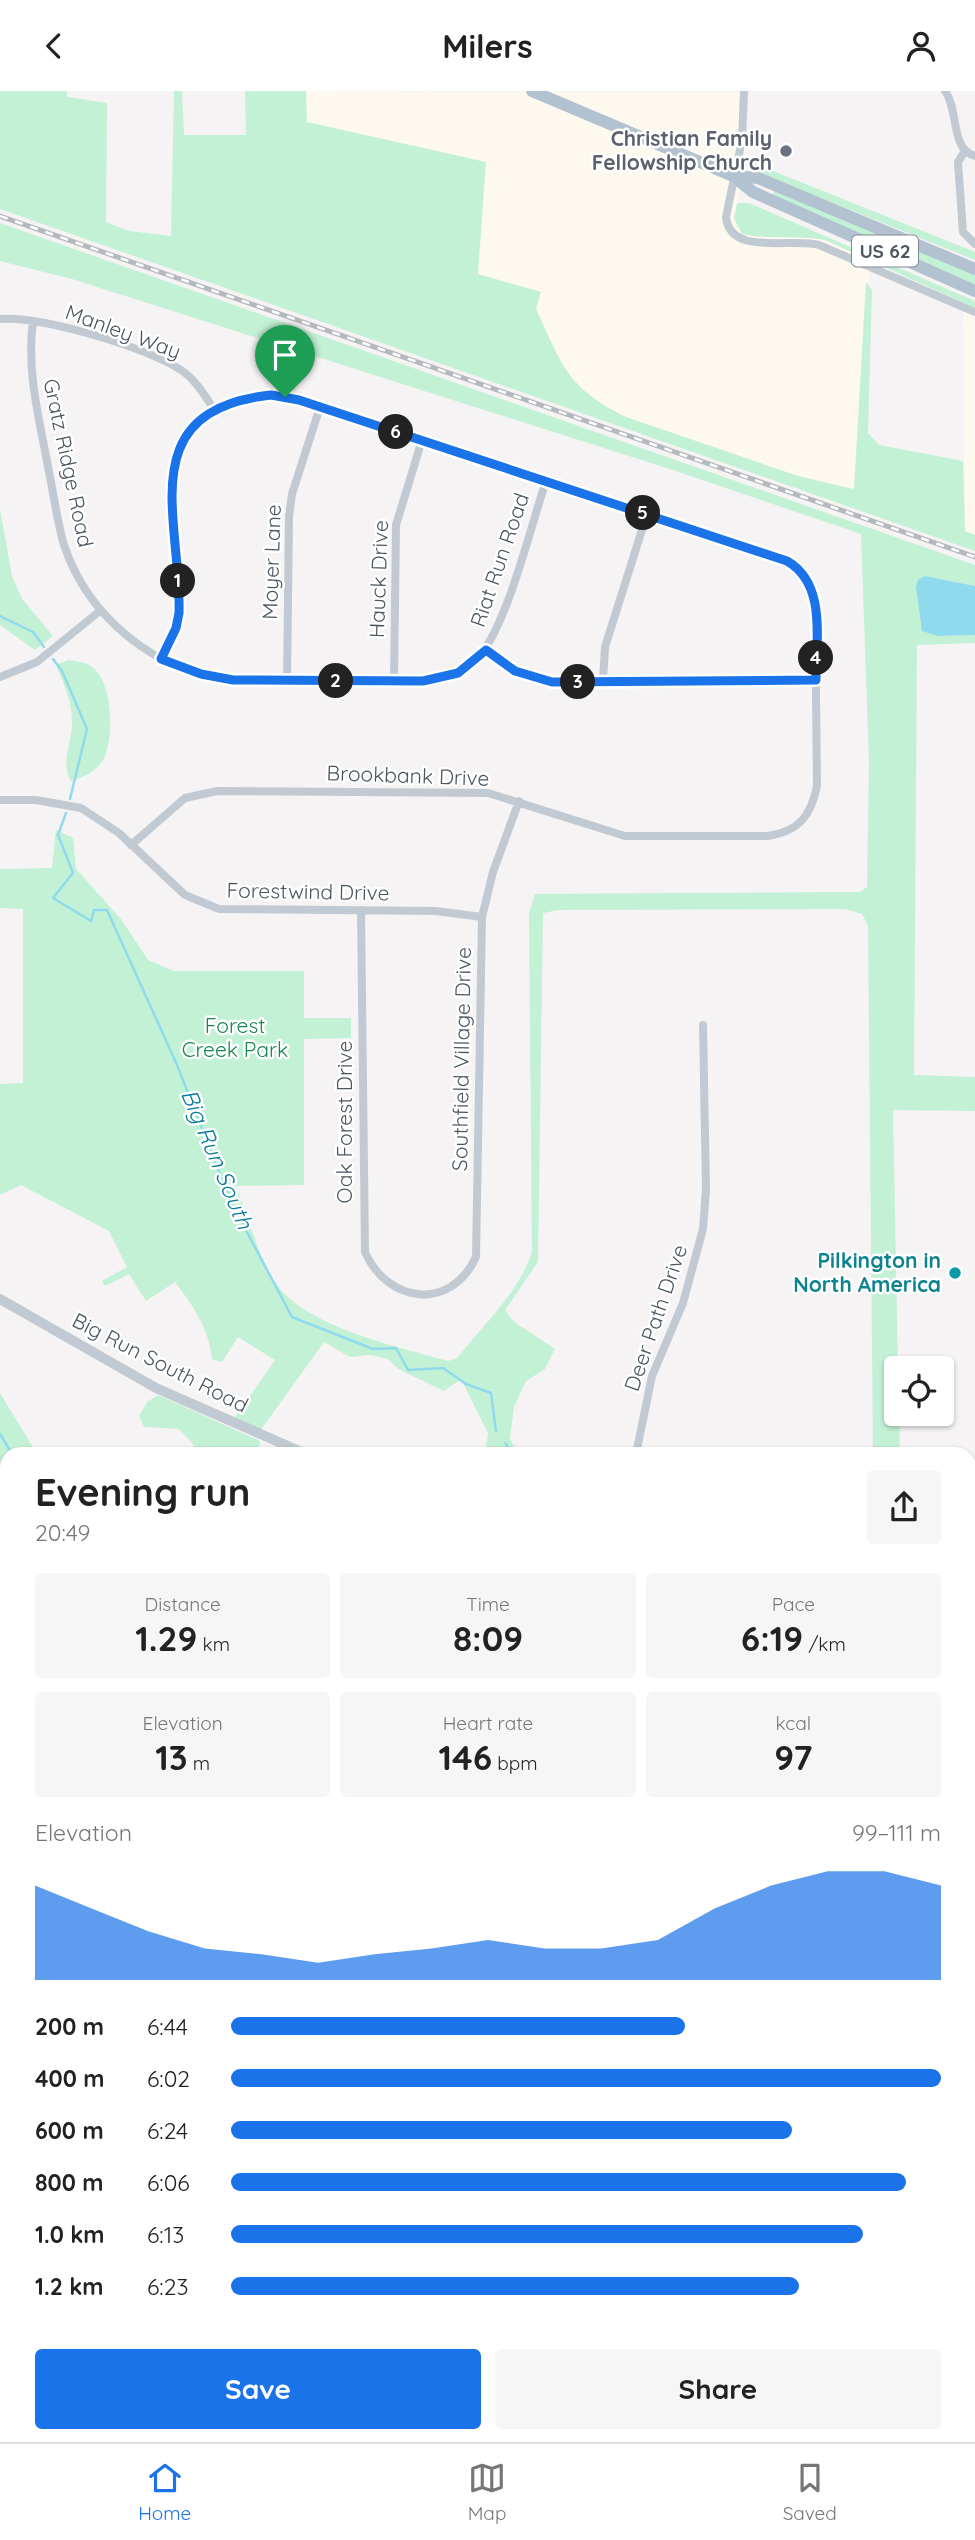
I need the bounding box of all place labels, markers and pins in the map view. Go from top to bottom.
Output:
place label: Christian Family Fellowship Church [592,125,772,175]
marker: Christian Family Fellowship Church [778,143,794,159]
pin [255,325,315,397]
pin: 6 [378,415,414,449]
pin: 5 [626,495,660,531]
pin: 1 [160,563,196,599]
pin: 4 [798,641,834,675]
pin: 2 [318,663,354,699]
pin: 3 [560,665,596,699]
place label: Pilkington in North America [793,1247,941,1297]
marker: Pilkington in North America [947,1265,963,1281]

